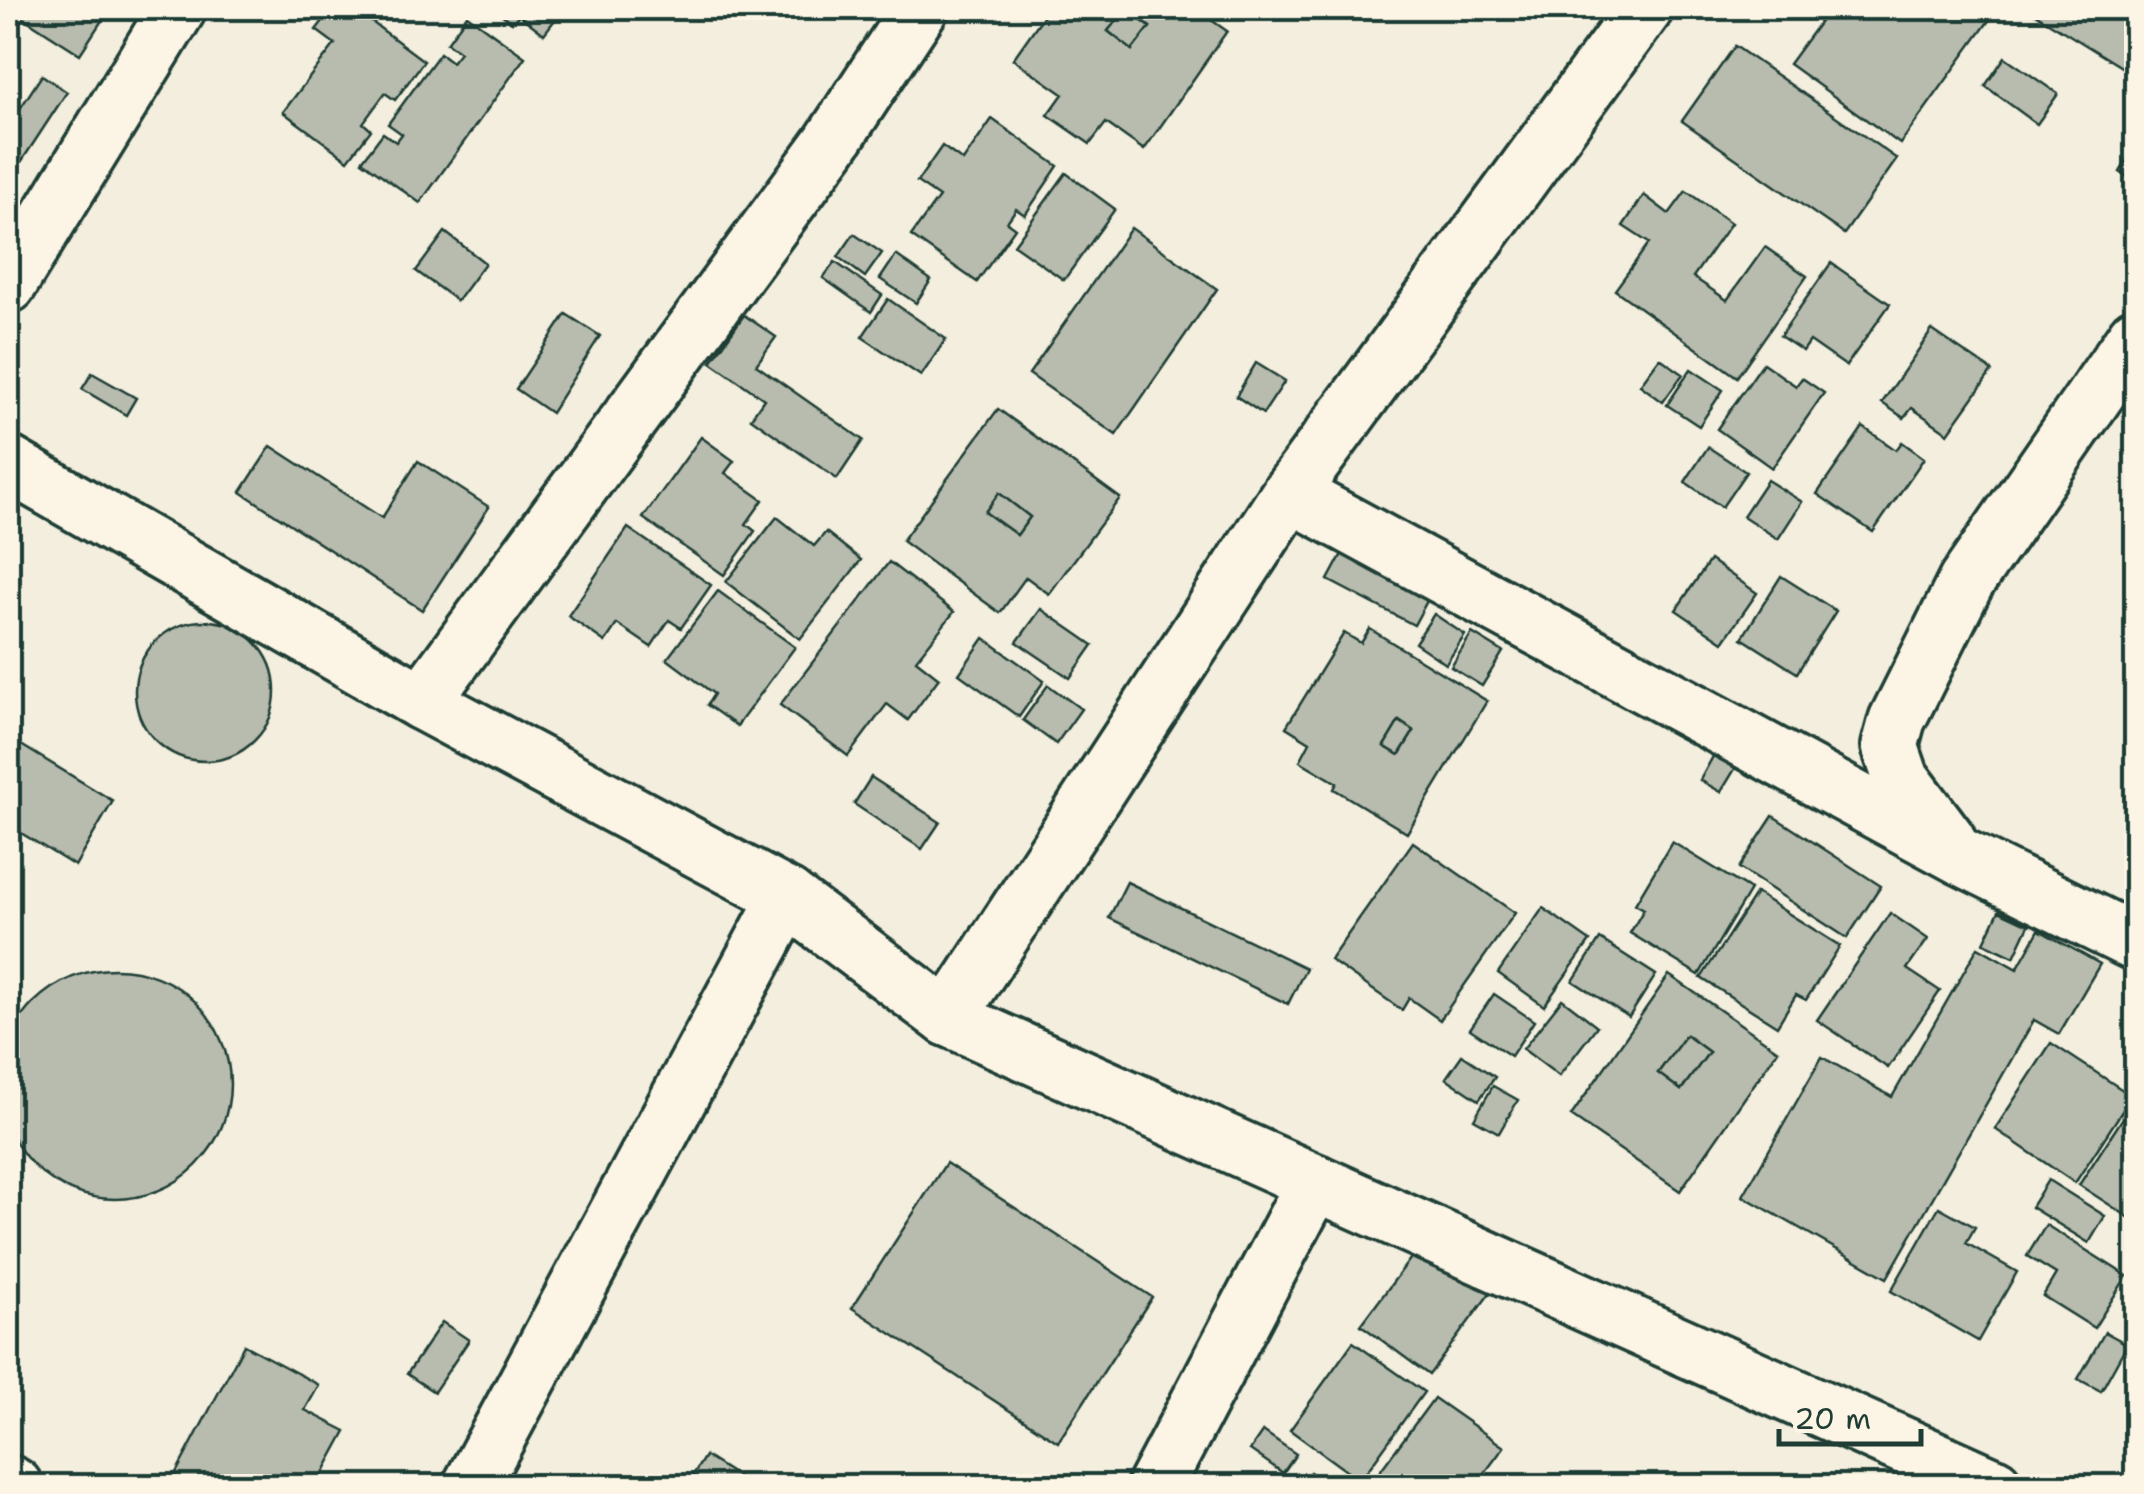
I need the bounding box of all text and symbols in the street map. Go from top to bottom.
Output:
scale bar [1779,1384,1922,1446]
text: 20 m [1794,1398,1871,1439]

